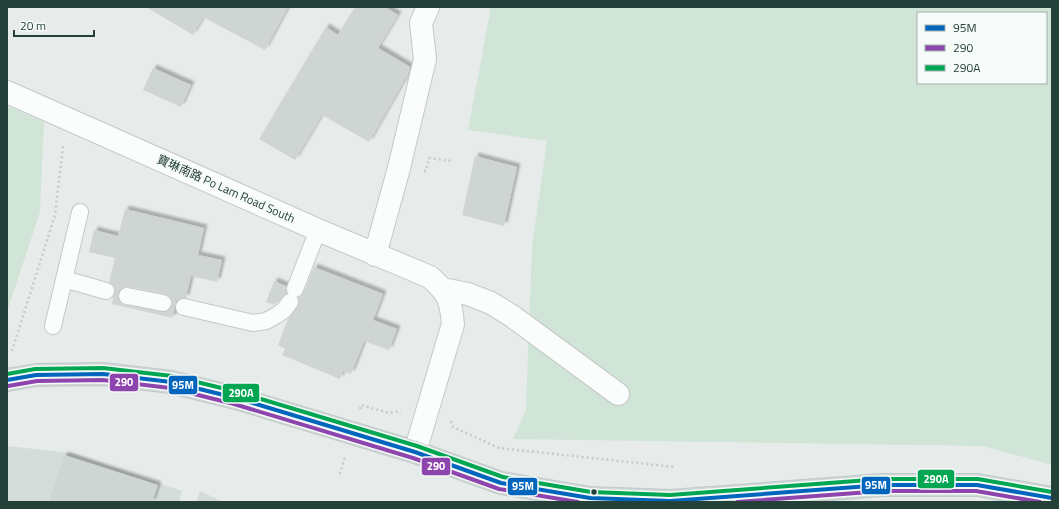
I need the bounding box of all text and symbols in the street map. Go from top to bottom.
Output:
scale bar [14,12,94,38]
legend [917,12,1047,84]
text: 20 m [20,16,46,35]
text: 95M [953,18,977,37]
text: 290 [953,38,973,57]
text: 290A [953,58,980,77]
street label: 寶琳南路 Po Lam Road South [154,149,298,228]
line badge: 290 [109,373,139,392]
text: 290 [115,374,133,390]
line badge: 95M [168,375,198,395]
text: 95M [172,377,194,393]
line badge: 290A [222,383,260,403]
text: 290A [228,385,254,401]
line badge: 290 [421,457,451,476]
text: 290 [427,458,445,474]
line badge: 290A [917,469,955,489]
text: 290A [923,471,949,487]
line badge: 95M [861,476,891,495]
line badge: 95M [507,477,538,496]
text: 95M [865,477,887,493]
text: 95M [512,478,534,494]
unlabelled marker [589,487,599,497]

